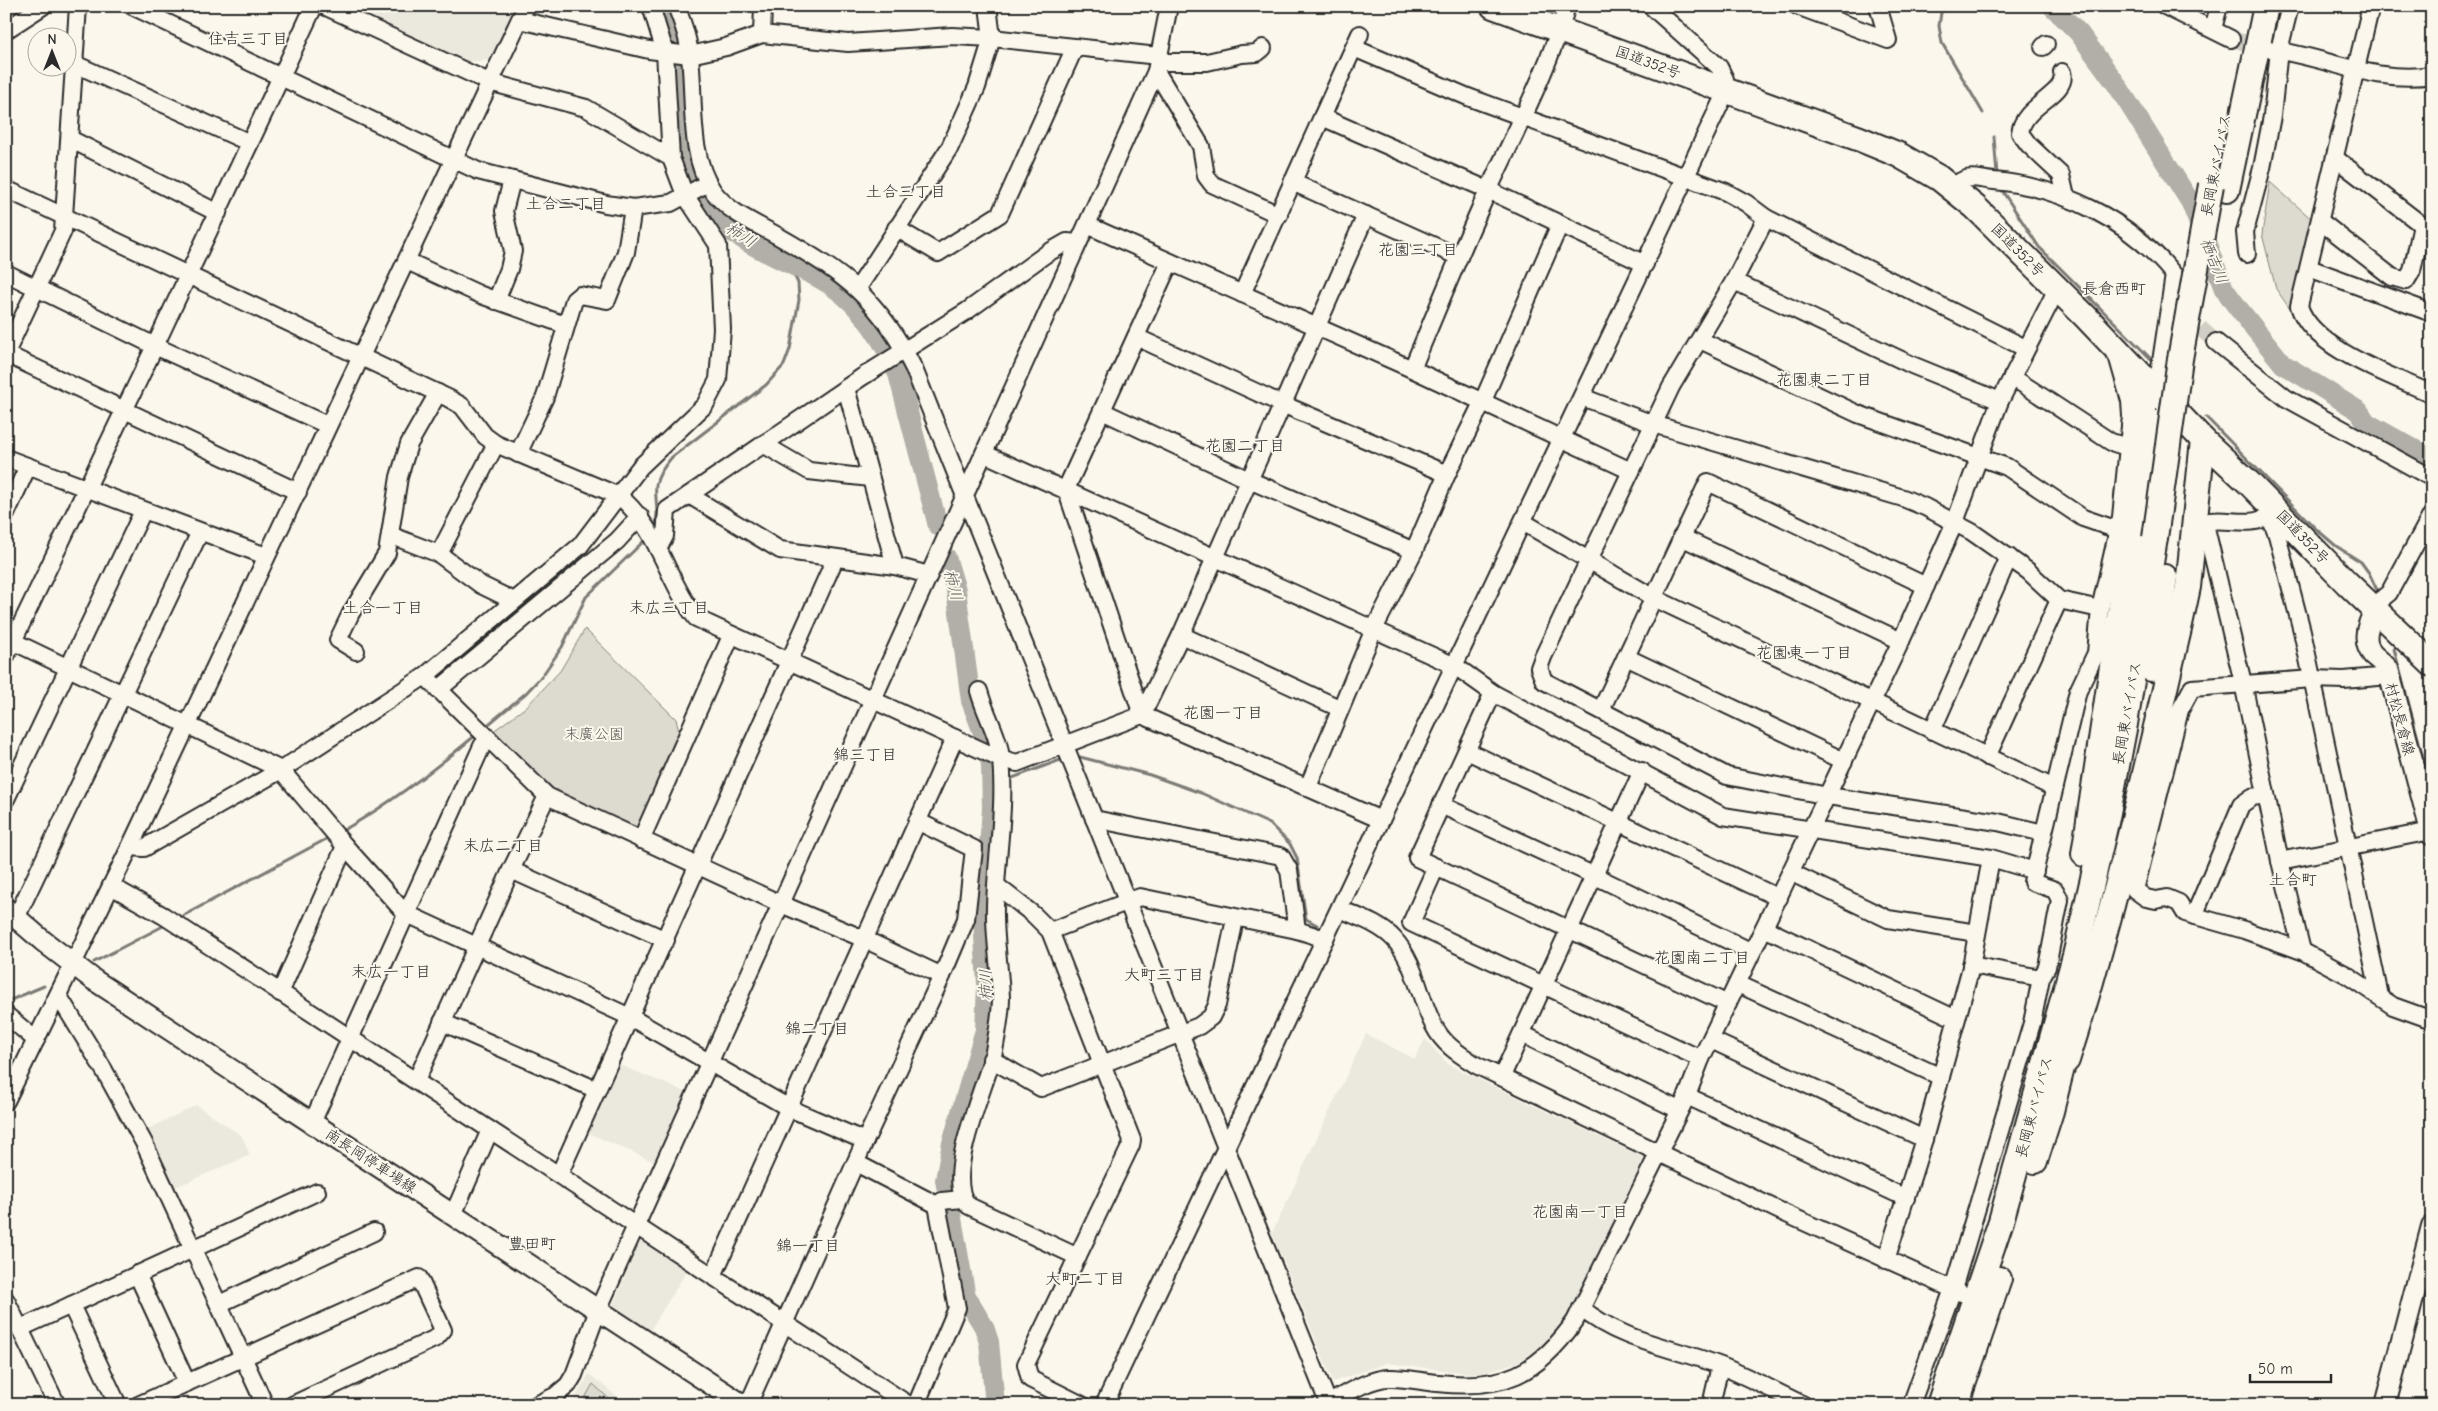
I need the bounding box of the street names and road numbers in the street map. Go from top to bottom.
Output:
street label: 国道352号 [1613,42,1683,82]
street label: 長岡東バイパス [2197,112,2235,218]
street label: 国道352号 [1987,219,2049,281]
street label: 国道352号 [2273,506,2333,568]
street label: 長岡東バイパス [2109,660,2145,766]
street label: 村松長倉線 [2382,680,2418,758]
street label: 長岡東バイパス [2012,1054,2056,1160]
street label: 南長岡停車場線 [322,1125,420,1197]

